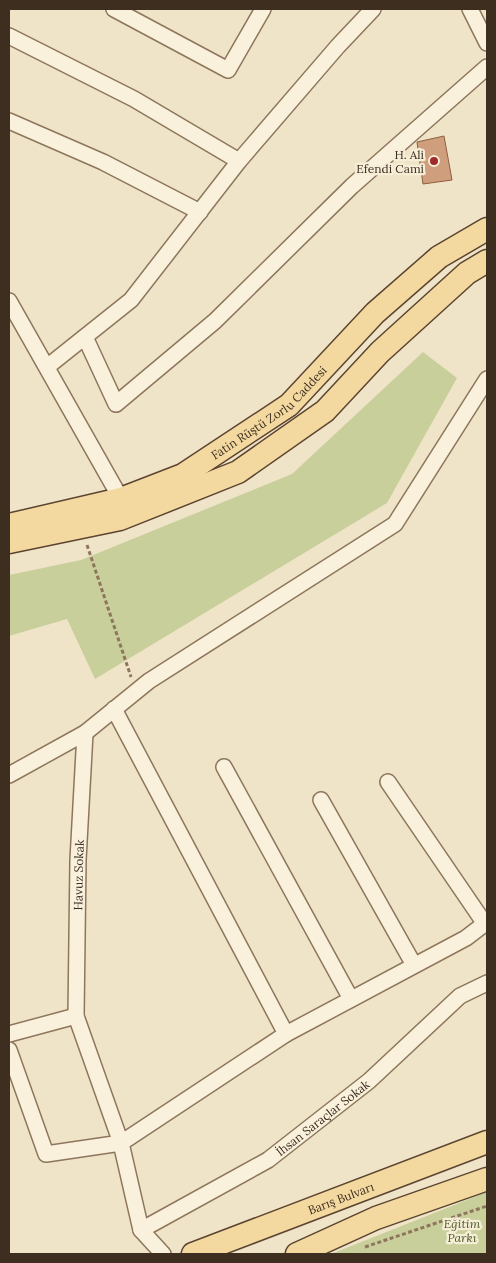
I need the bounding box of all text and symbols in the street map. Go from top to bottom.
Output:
place label: H. Ali Efendi Cami [356,147,424,176]
marker: H. Ali Efendi Cami [428,155,440,167]
street label: Fatin Rüştü Zorlu Caddesi [208,362,329,462]
street label: Havuz Sokak [70,839,87,910]
street label: İhsan Saraçlar Sokak [272,1076,373,1159]
street label: Barış Bulvarı [306,1178,376,1217]
park label: Eğitim Parkı [444,1216,481,1245]

